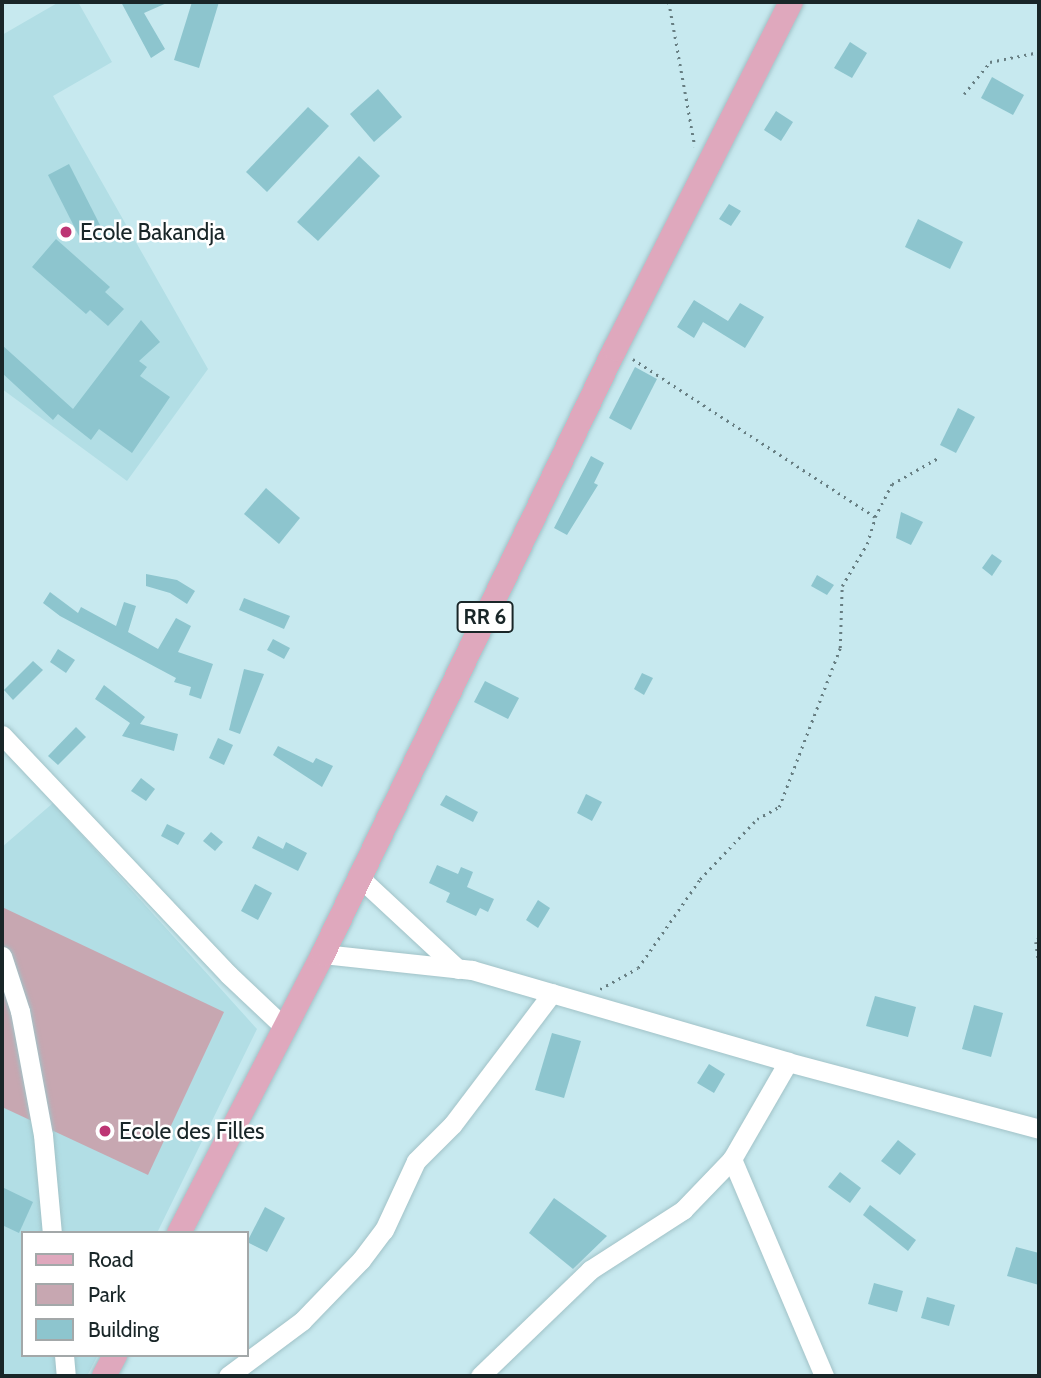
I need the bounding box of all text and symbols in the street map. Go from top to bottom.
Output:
place label: Ecole Bakandja [80,218,225,246]
marker: Ecole Bakandja [58,224,74,240]
road number: RR 6 [455,600,515,634]
place label: Ecole des Filles [119,1117,265,1145]
marker: Ecole des Filles [97,1123,113,1139]
legend [21,1231,248,1357]
text: Road [88,1247,134,1272]
text: Park [88,1282,126,1307]
text: Building [88,1317,159,1342]

